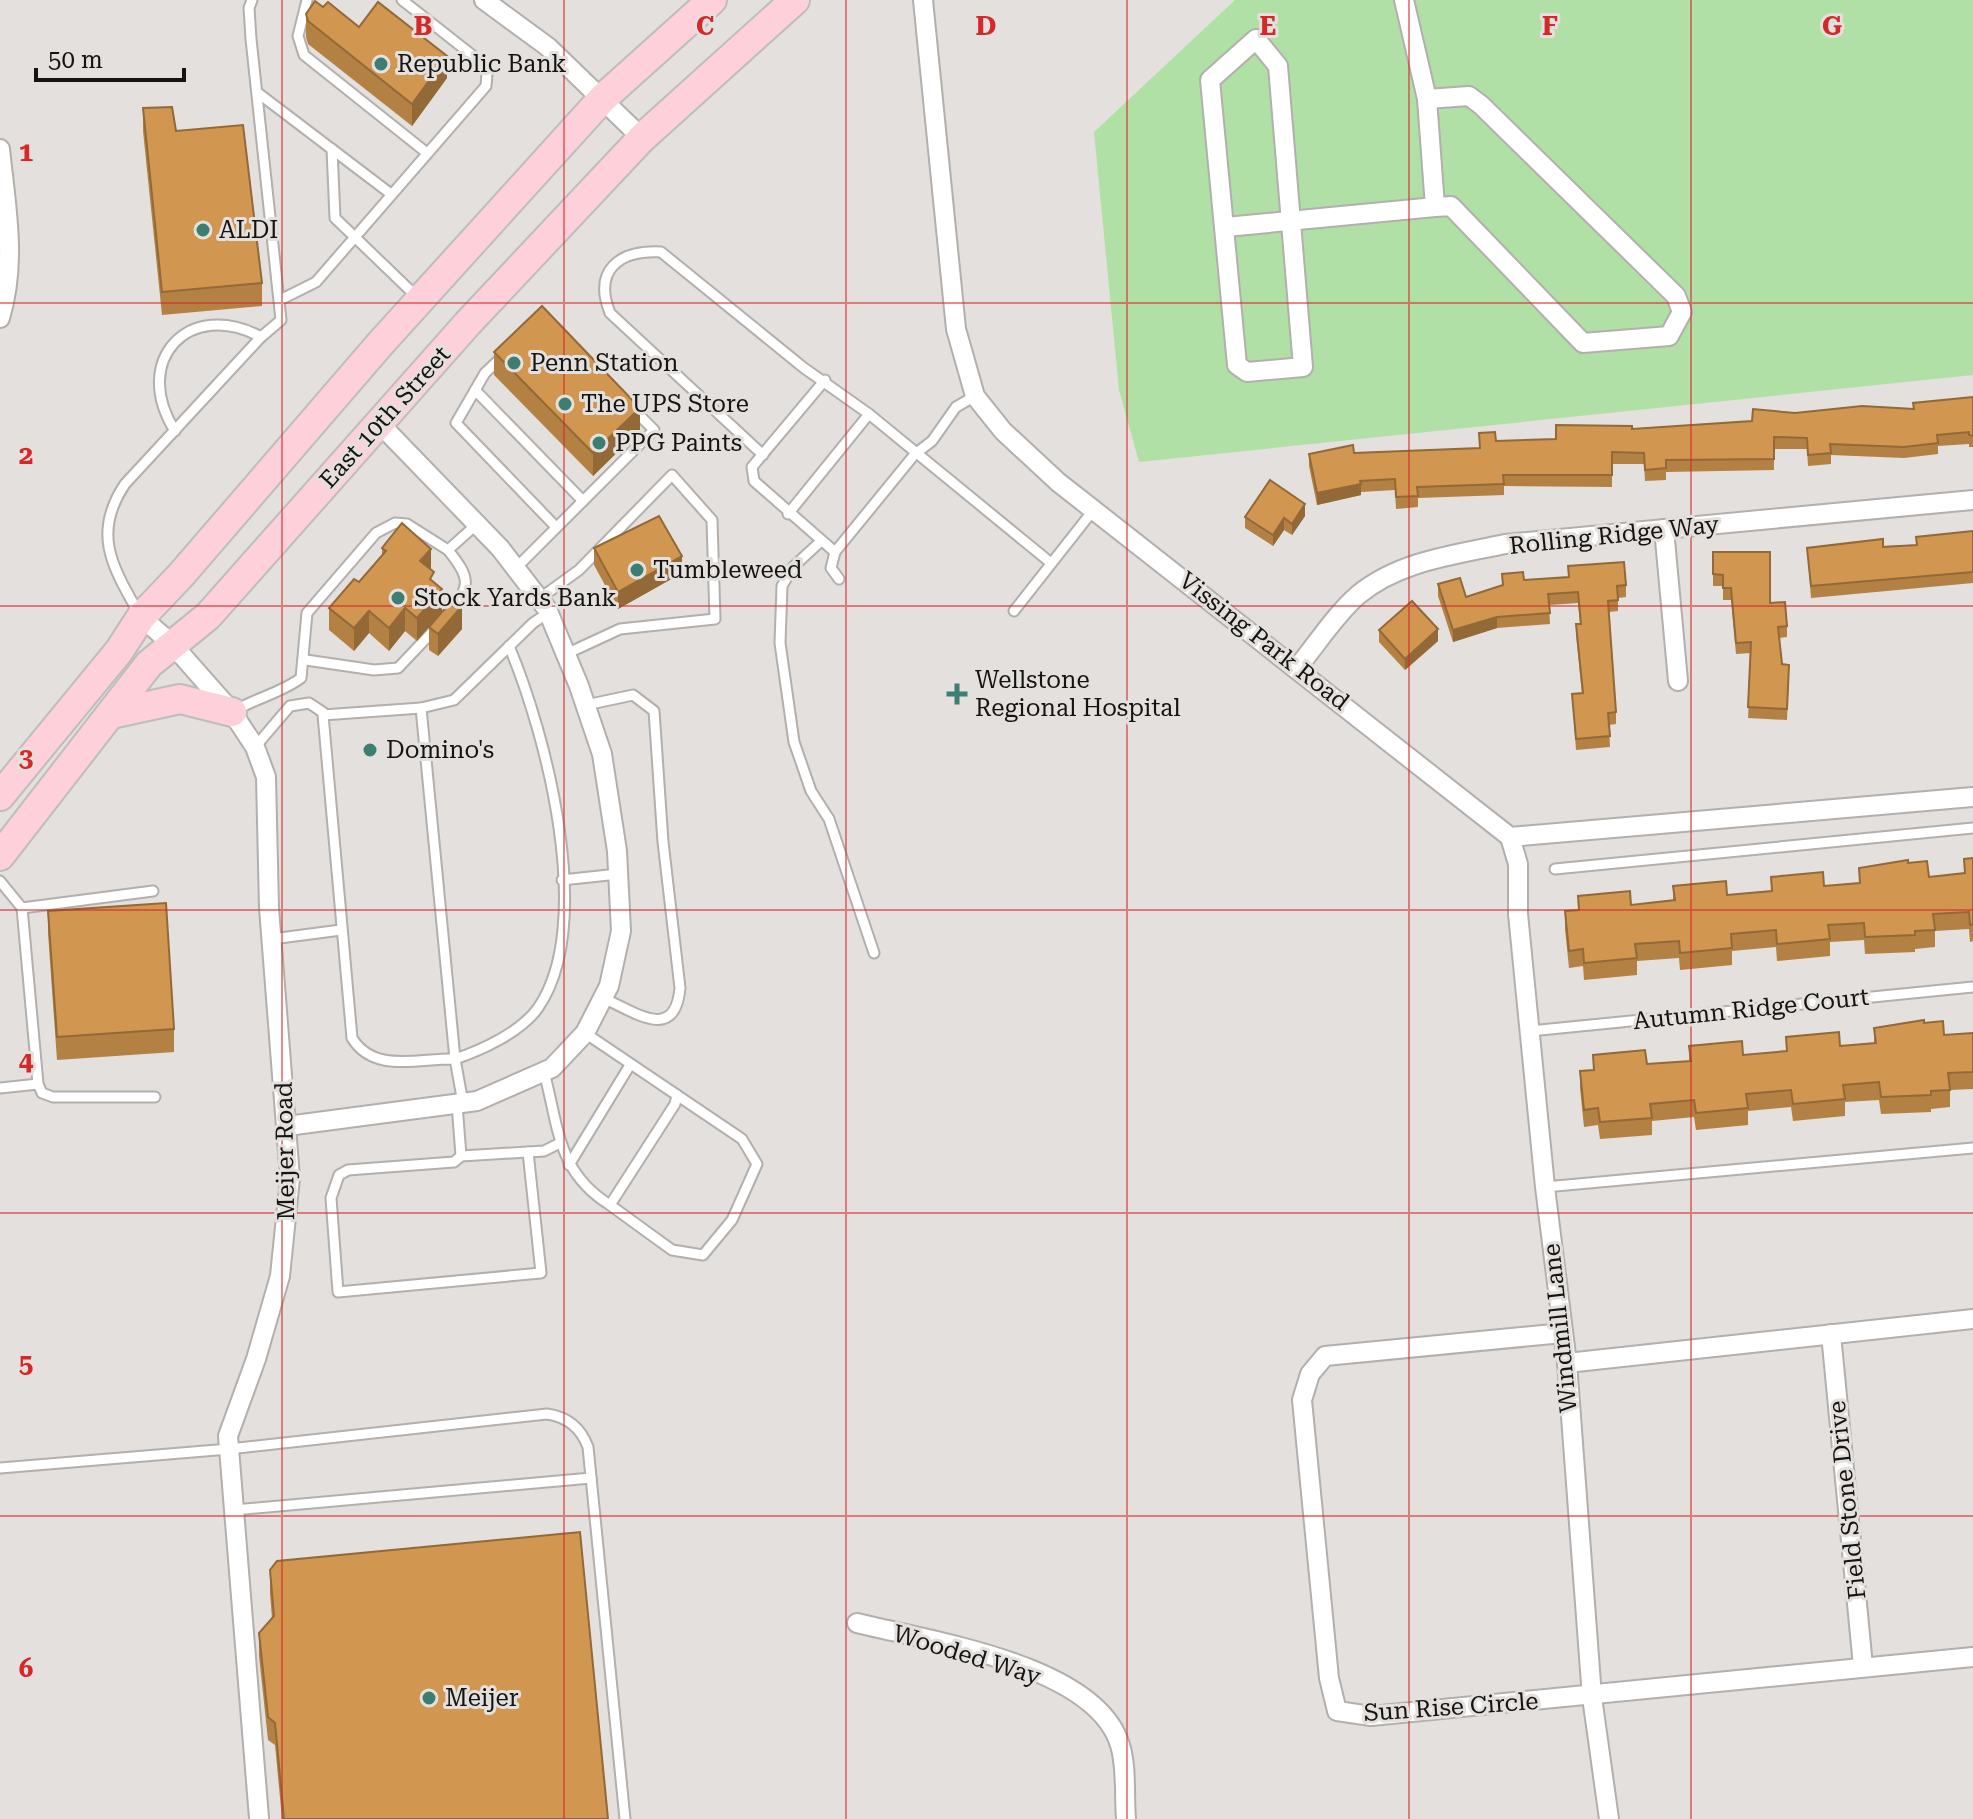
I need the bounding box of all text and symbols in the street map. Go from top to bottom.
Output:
text: B [414,11,432,41]
text: C [696,11,714,41]
text: D [976,11,996,41]
text: E [1260,11,1276,41]
text: F [1542,11,1558,41]
text: G [1822,11,1842,41]
scale bar [36,32,184,82]
text: 50 m [48,46,103,74]
place label: Republic Bank [397,50,567,78]
marker: Republic Bank [372,55,390,73]
text: 1 [19,137,33,167]
place label: ALDI [219,216,278,244]
marker: ALDI [194,221,212,239]
street label: East 10th Street [314,340,456,494]
place label: Penn Station [530,349,678,377]
marker: Penn Station [505,354,523,372]
place label: The UPS Store [581,390,749,418]
marker: The UPS Store [556,395,574,413]
place label: PPG Paints [615,429,742,457]
marker: PPG Paints [590,434,608,452]
text: 2 [19,440,33,470]
street label: Rolling Ridge Way [1508,510,1721,560]
place label: Tumbleweed [653,556,803,584]
marker: Tumbleweed [628,561,646,579]
street label: Vissing Park Road [1173,566,1355,716]
place label: Stock Yards Bank [414,584,616,612]
marker: Stock Yards Bank [389,589,407,607]
place label: Wellstone Regional Hospital [975,666,1181,722]
marker: Wellstone Regional Hospital [946,683,968,705]
place label: Domino's [386,736,494,764]
marker: Domino's [361,741,379,759]
text: 3 [19,743,33,773]
street label: Autumn Ridge Court [1632,983,1870,1035]
text: 4 [19,1046,34,1076]
street label: Meijer Road [270,1081,300,1221]
street label: Windmill Lane [1537,1242,1583,1414]
text: 5 [19,1349,33,1379]
street label: Field Stone Drive [1823,1399,1871,1601]
street label: Wooded Way [890,1619,1045,1691]
text: 6 [19,1653,33,1683]
place label: Meijer [445,1684,519,1712]
street label: Sun Rise Circle [1363,1687,1539,1727]
marker: Meijer [420,1689,438,1707]

